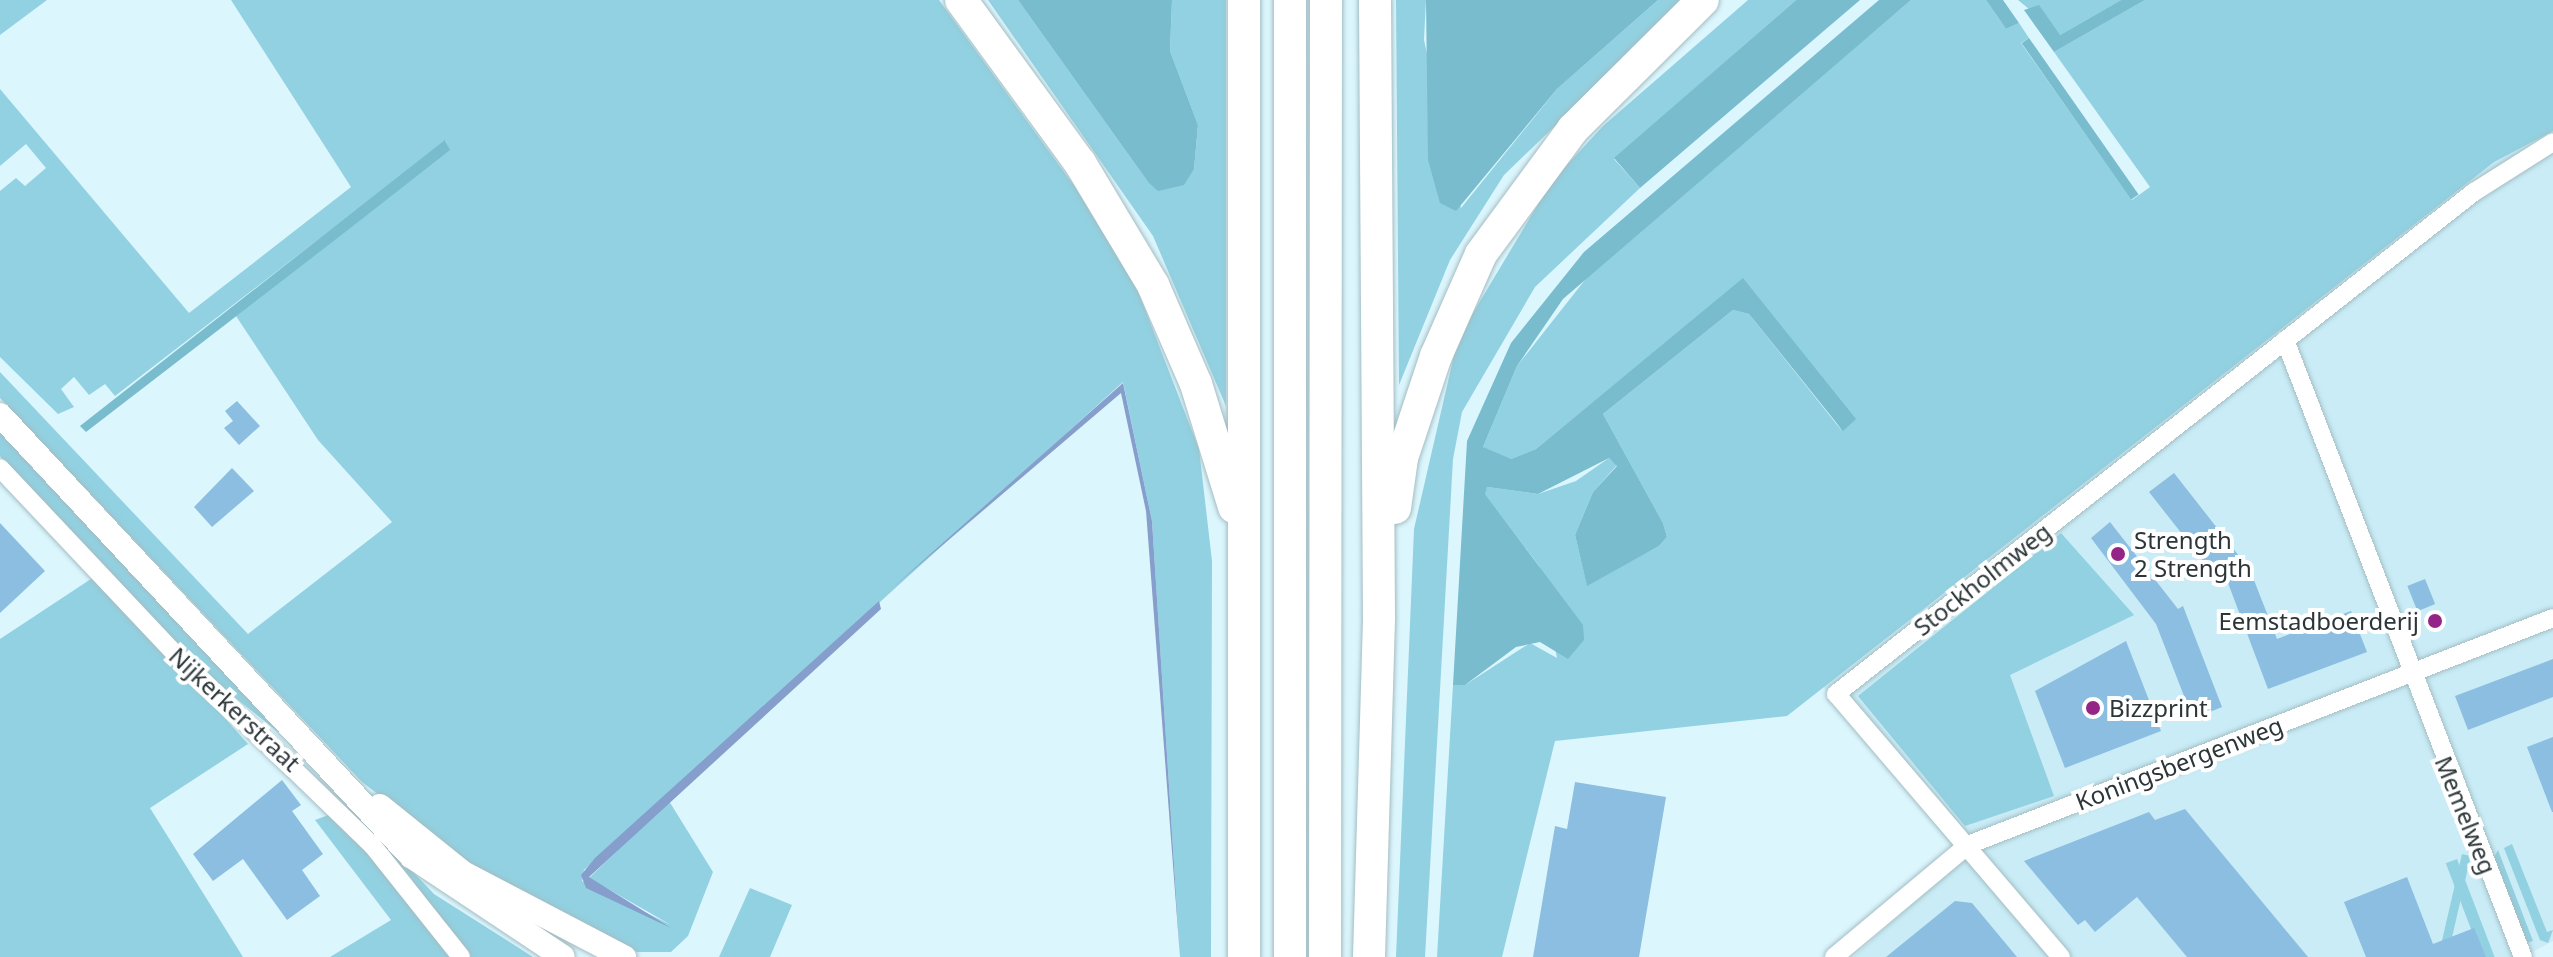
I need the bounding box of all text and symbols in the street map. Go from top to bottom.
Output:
street label: Stockholmweg [1908,517,2056,641]
place label: Strength 2 Strength [2134,526,2252,582]
marker: Strength 2 Strength [2109,545,2127,563]
place label: Eemstadboerderij [2218,607,2419,635]
marker: Eemstadboerderij [2426,612,2444,630]
street label: Nijkerkerstraat [164,641,306,777]
place label: Bizzprint [2109,694,2208,722]
marker: Bizzprint [2084,699,2102,717]
street label: Koningsbergenweg [2071,710,2287,816]
street label: Memelweg [2429,752,2503,878]

